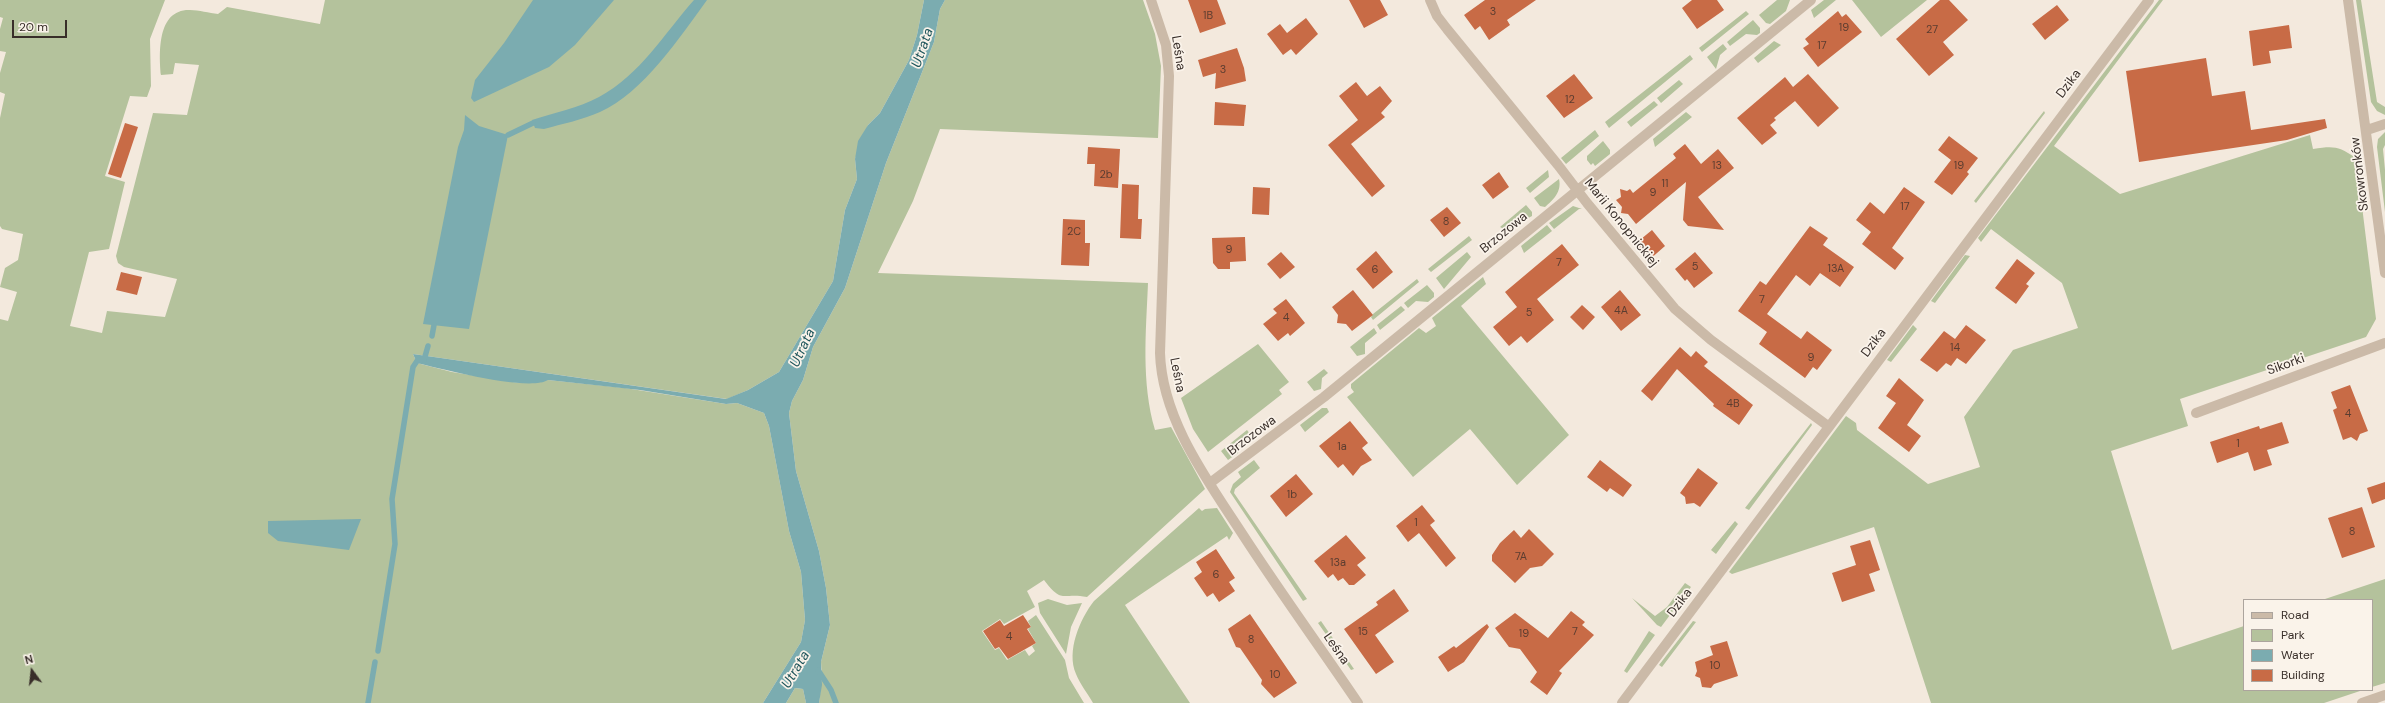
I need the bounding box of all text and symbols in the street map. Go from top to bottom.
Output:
house number: 3 [1490,5,1496,19]
house number: 1B [1203,9,1213,23]
scale bar [14,12,69,38]
text: 20 m [19,19,48,35]
house number: 19 [1839,21,1849,35]
house number: 27 [1926,23,1938,37]
water label: Utrata [908,26,938,70]
street label: Leśna [1168,34,1188,72]
house number: 17 [1817,39,1827,53]
house number: 3 [1220,63,1226,77]
street label: Dzika [2053,67,2085,101]
house number: 12 [1565,93,1575,107]
street label: Skowronków [2348,136,2372,212]
house number: 13 [1712,159,1722,173]
house number: 19 [1954,159,1964,173]
house number: 2b [1099,168,1113,182]
street label: Marii Konopnickiej [1581,176,1661,270]
house number: 11 [1662,177,1668,191]
house number: 9 [1650,186,1656,200]
house number: 17 [1900,200,1910,214]
street label: Brzozowa [1477,209,1531,257]
house number: 8 [1443,215,1449,229]
house number: 2C [1067,225,1081,239]
house number: 9 [1226,243,1232,257]
house number: 7 [1556,256,1562,270]
house number: 5 [1692,260,1698,274]
house number: 13A [1828,262,1844,276]
house number: 6 [1372,263,1378,277]
house number: 7 [1759,293,1765,307]
house number: 4A [1614,304,1628,318]
house number: 5 [1526,306,1532,320]
house number: 4 [1283,311,1289,325]
water label: Utrata [787,326,819,370]
street label: Dzika [1858,326,1890,360]
house number: 14 [1950,341,1960,355]
house number: 9 [1808,351,1814,365]
street label: Sikorki [2265,351,2307,379]
street label: Leśna [1166,356,1188,394]
house number: 4B [1726,397,1740,411]
house number: 4 [2345,407,2351,421]
street label: Brzozowa [1225,413,1279,459]
house number: 1 [2236,437,2240,451]
house number: 1a [1337,440,1347,454]
house number: 1b [1287,488,1297,502]
house number: 1 [1414,516,1418,530]
house number: 8 [2349,525,2355,539]
house number: 7A [1515,550,1527,564]
house number: 13a [1330,556,1346,570]
house number: 6 [1213,568,1219,582]
street label: Dzika [1664,586,1696,620]
legend [2243,599,2373,691]
text: Road [2281,607,2309,623]
house number: 15 [1358,625,1368,639]
house number: 7 [1572,625,1578,639]
house number: 19 [1519,627,1529,641]
text: Park [2281,627,2305,643]
house number: 4 [1006,630,1012,644]
street label: Leśna [1320,630,1352,668]
house number: 8 [1248,633,1254,647]
text: Water [2281,647,2314,663]
water label: Utrata [778,648,814,692]
north arrow [12,651,52,691]
text: N [23,652,35,667]
house number: 10 [1710,659,1720,673]
text: Building [2281,667,2325,683]
house number: 10 [1270,668,1280,682]

